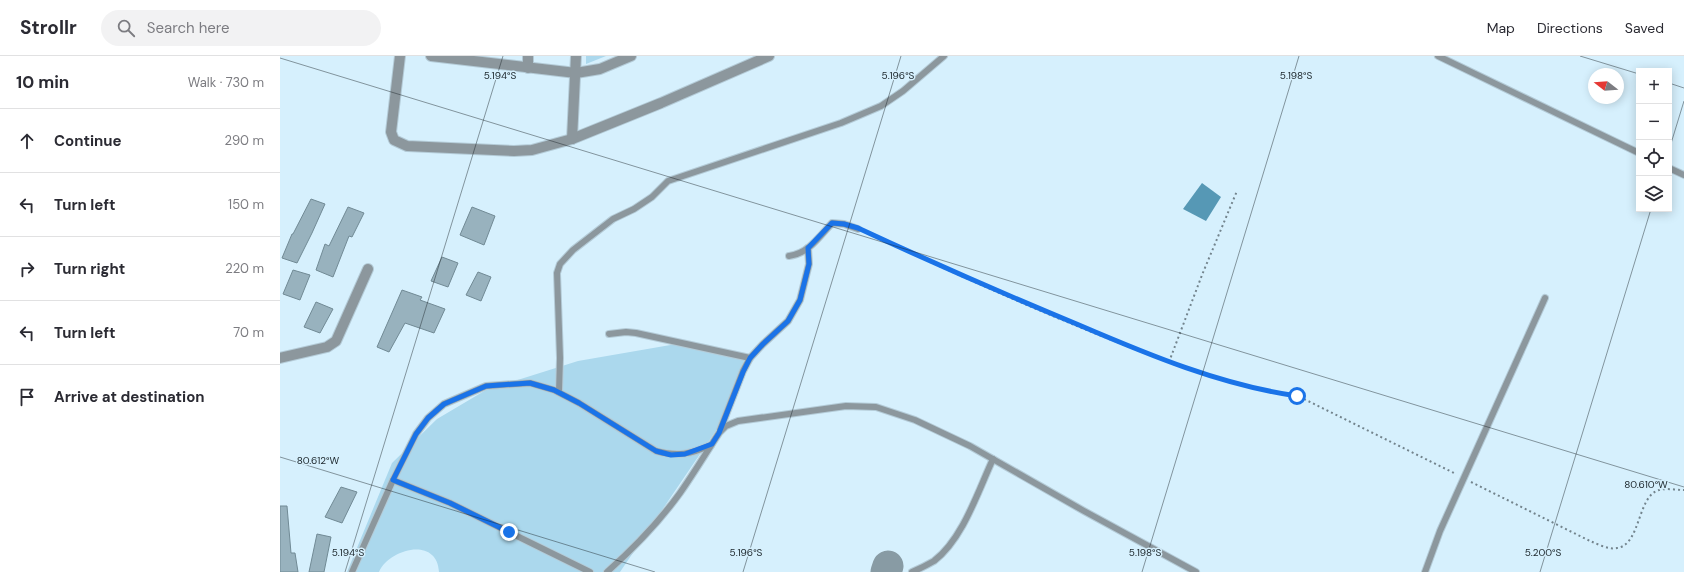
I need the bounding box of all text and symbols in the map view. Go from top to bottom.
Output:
search box [101,10,381,46]
text: Strollr [20,15,77,40]
icon: search [115,17,137,39]
text: Search here [147,18,230,38]
text: Map [1487,19,1515,37]
text: Directions [1537,19,1603,37]
text: Saved [1625,19,1664,37]
north arrow [1588,68,1624,104]
map controls [1636,68,1672,212]
button: + [1636,68,1672,104]
text: 5.194°S [484,69,516,82]
text: 5.196°S [882,69,915,82]
text: 5.198°S [1280,69,1312,82]
text: 10 min [16,71,69,93]
text: Walk · 730 m [188,74,264,91]
button: − [1636,104,1672,140]
icon: ahead [16,130,38,152]
text: Continue [54,131,122,151]
text: 290 m [225,132,264,149]
button: locate [1636,140,1672,176]
button: layers [1636,176,1672,212]
icon: left [16,194,38,216]
text: Turn left [54,195,115,215]
text: 150 m [228,196,264,213]
icon: right [16,258,38,280]
text: Turn right [54,259,125,279]
text: 220 m [225,260,264,277]
icon: left [16,322,38,344]
text: Turn left [54,323,115,343]
text: 70 m [233,324,264,341]
icon: arrive [16,386,38,408]
text: Arrive at destination [54,387,205,407]
route start [1288,387,1306,405]
text: 80.612°W [297,454,340,467]
text: 80.610°W [1624,478,1668,491]
route end [500,523,518,541]
text: 5.194°S [332,546,364,559]
text: 5.196°S [730,546,763,559]
text: 5.198°S [1129,546,1161,559]
text: 5.200°S [1525,546,1562,559]

